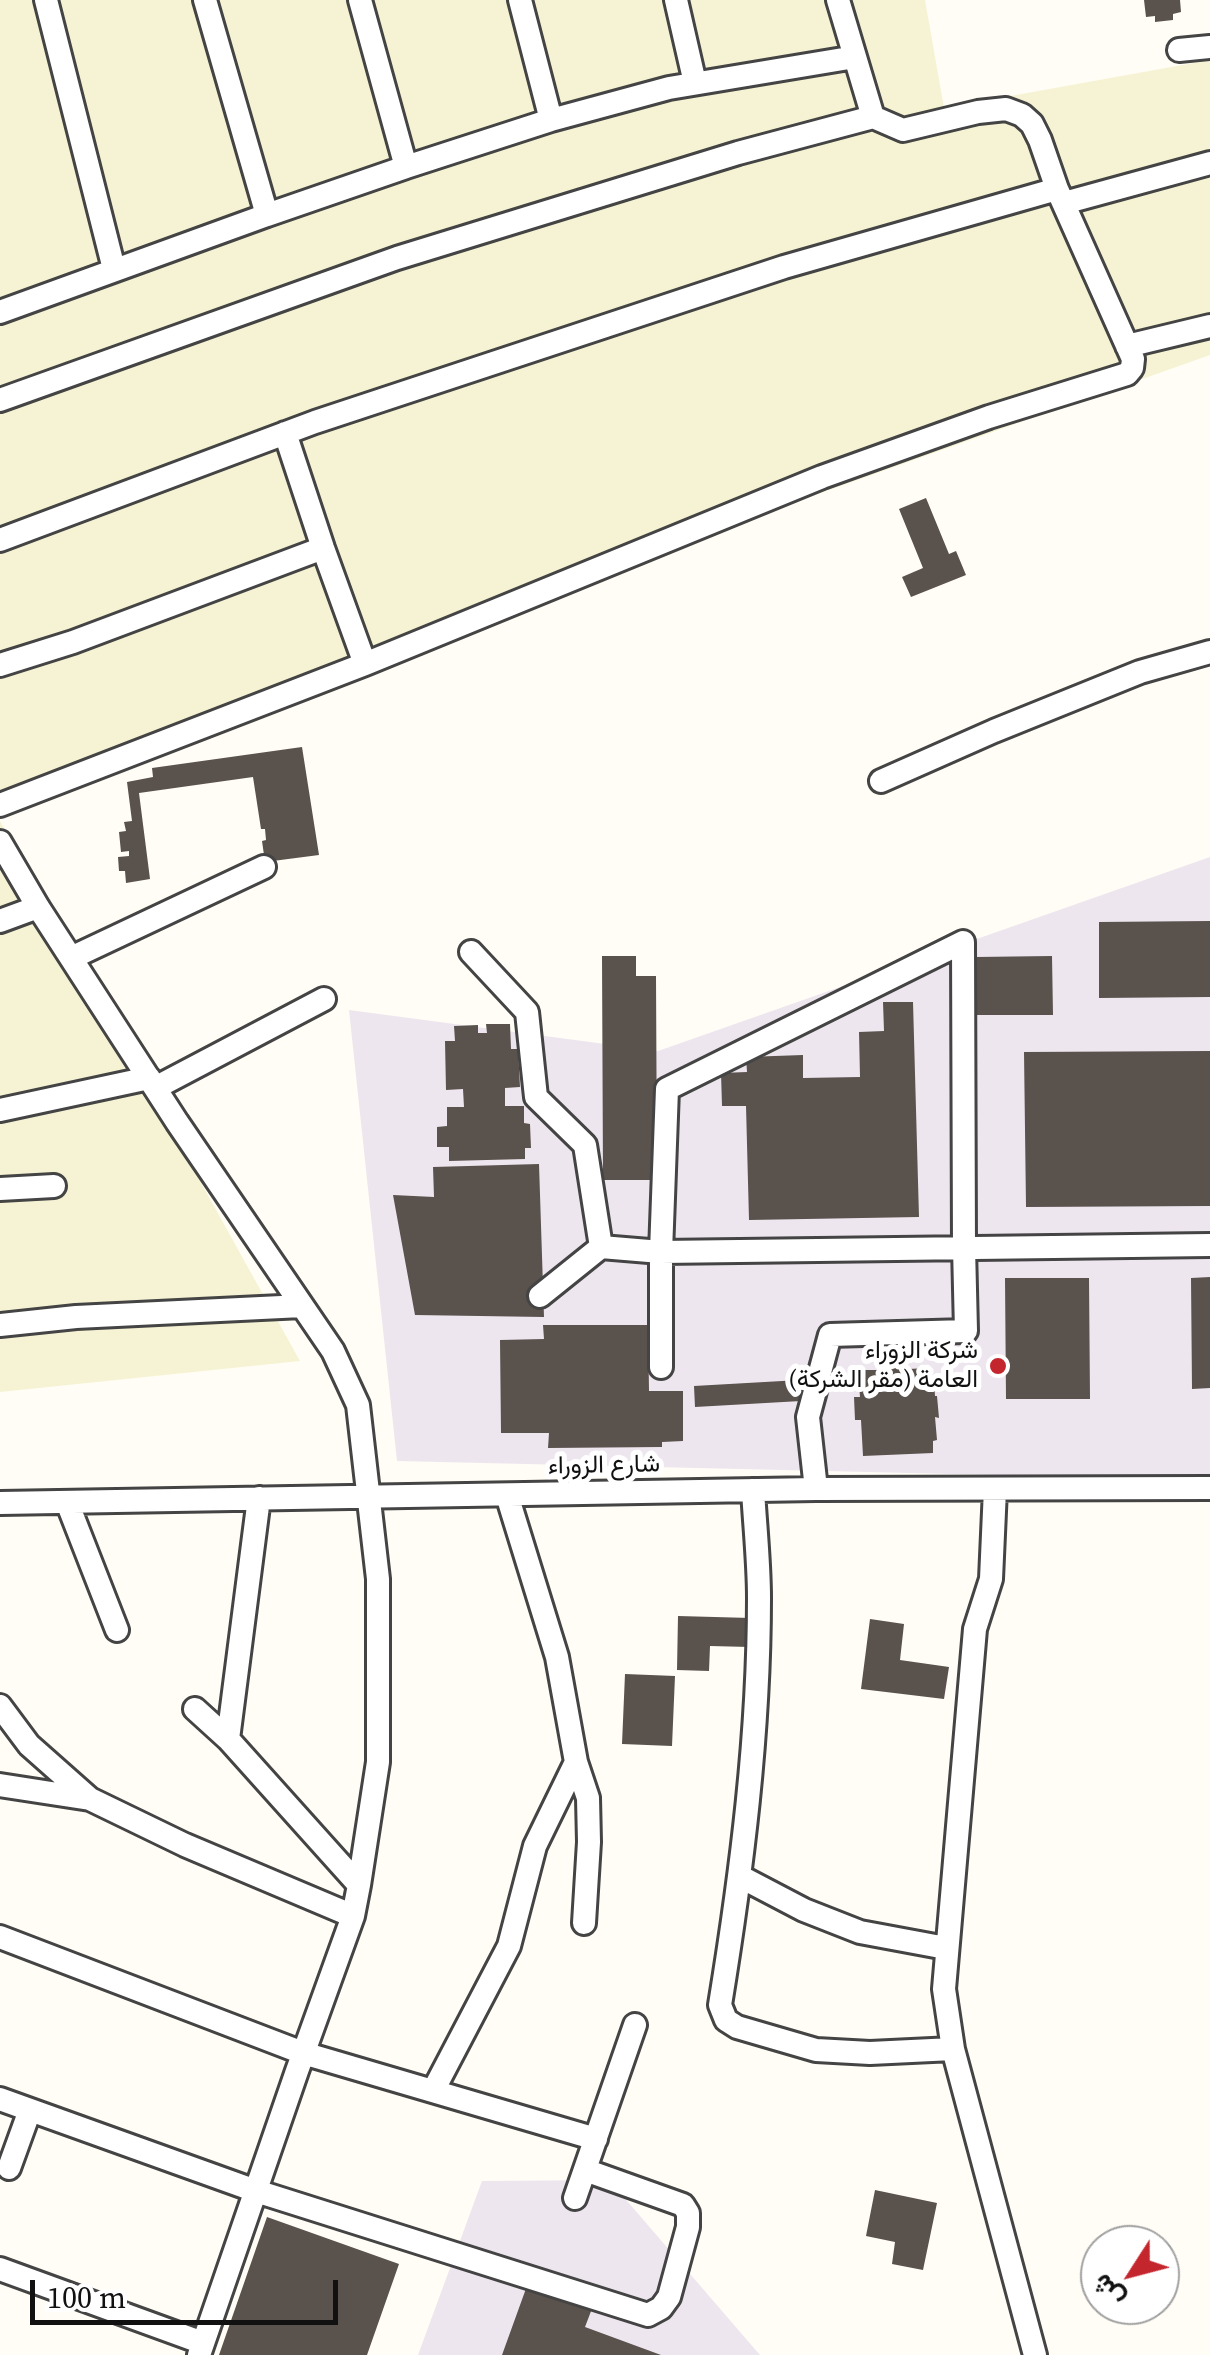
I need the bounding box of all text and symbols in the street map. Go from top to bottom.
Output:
place label: شركة الزوراء العامة (مقر الشركة) [788,1337,978,1396]
marker: شركة الزوراء العامة (مقر الشركة) [987,1355,1009,1377]
street label: شارع الزوراء [548,1450,660,1482]
north arrow [1080,2225,1180,2325]
scale bar [35,2260,342,2322]
text: ش [1082,2267,1133,2316]
text: 100 m [47,2277,126,2318]

